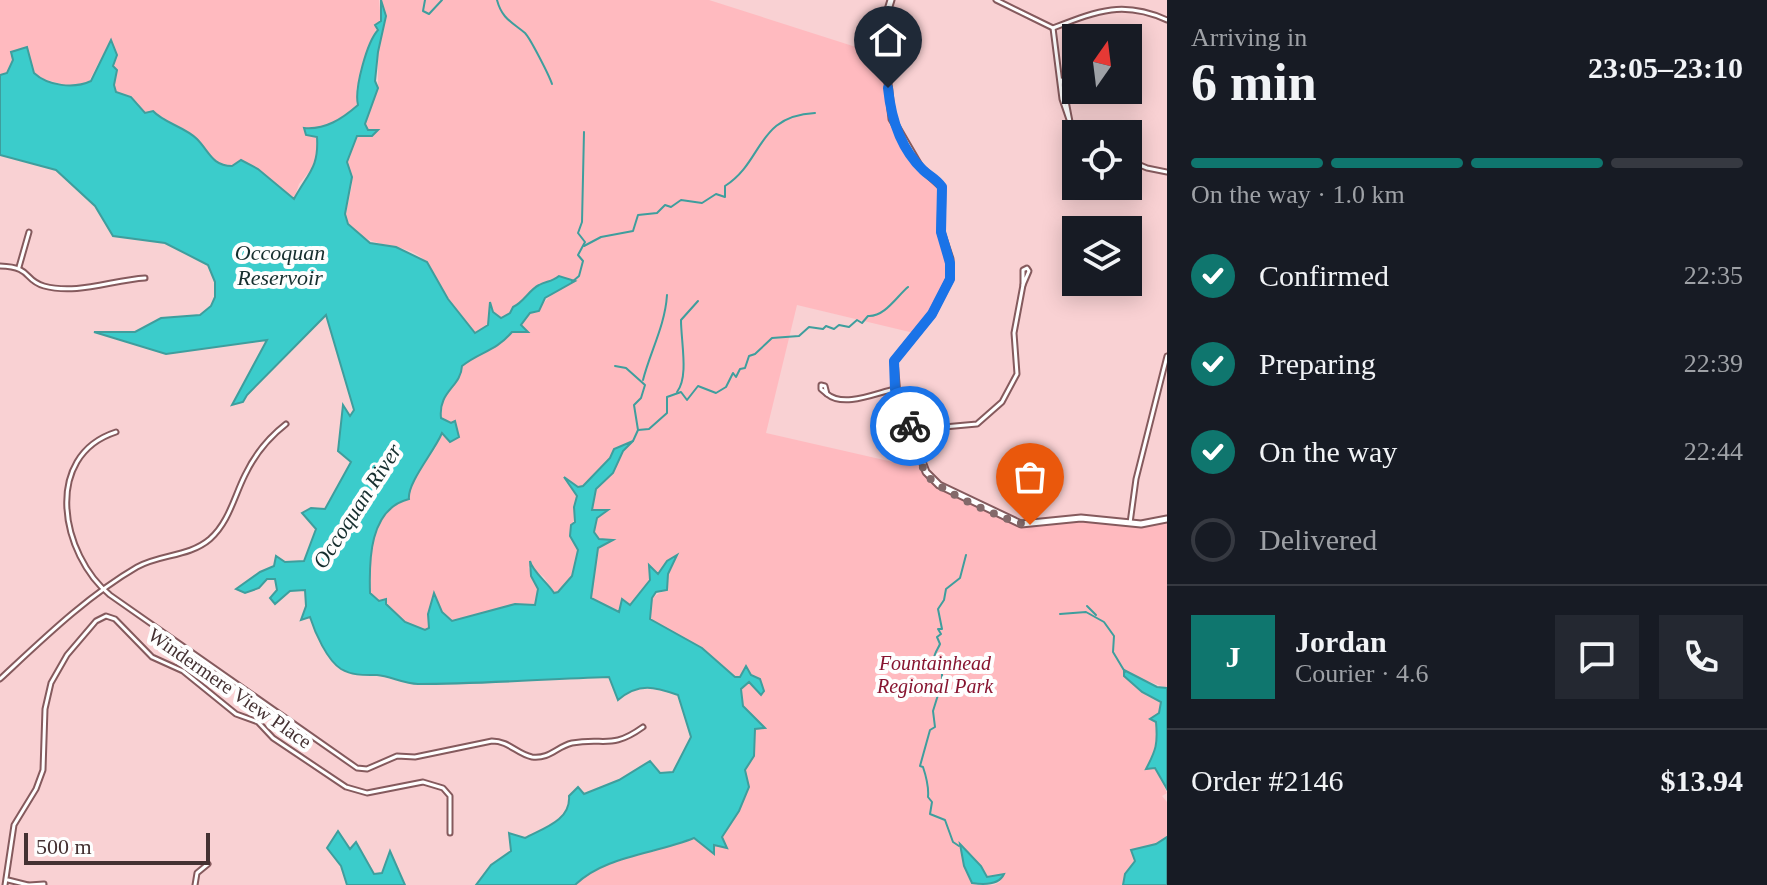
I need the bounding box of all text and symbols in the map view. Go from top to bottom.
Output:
pin [854,6,922,88]
icon: home [866,18,910,62]
text: Arriving in [1191,23,1307,52]
north arrow [1062,24,1142,104]
map controls [1062,24,1142,296]
text: 23:05–23:10 [1588,51,1743,84]
text: 6 min [1191,54,1317,111]
button: locate [1062,120,1142,200]
text: On the way · 1.0 km [1191,180,1405,209]
button: layers [1062,216,1142,296]
water label: Occoquan Reservoir [235,240,325,290]
icon: check [1191,254,1235,298]
text: Confirmed [1259,259,1389,292]
text: 22:35 [1684,261,1743,290]
icon: check [1191,342,1235,386]
text: Preparing [1259,347,1376,380]
text: 22:39 [1684,349,1743,378]
courier [870,386,950,466]
icon: bike [888,404,932,448]
icon: check [1191,430,1235,474]
text: On the way [1259,435,1397,468]
text: 22:44 [1684,437,1743,466]
water label: Occoquan River [307,439,407,573]
pin [996,443,1064,525]
icon: bag [1008,455,1052,499]
text: Delivered [1259,523,1377,556]
button: chat [1555,615,1639,699]
button: phone [1659,615,1743,699]
street label: Windermere View Place [144,623,316,753]
text: Jordan [1295,625,1387,658]
text: J [1226,640,1241,673]
park label: Fountainhead Regional Park [876,652,994,698]
text: Courier · 4.6 [1295,659,1429,688]
text: Order #2146 [1191,764,1343,797]
text: $13.94 [1661,764,1743,797]
scale bar [24,829,210,865]
text: 500 m [36,834,92,859]

